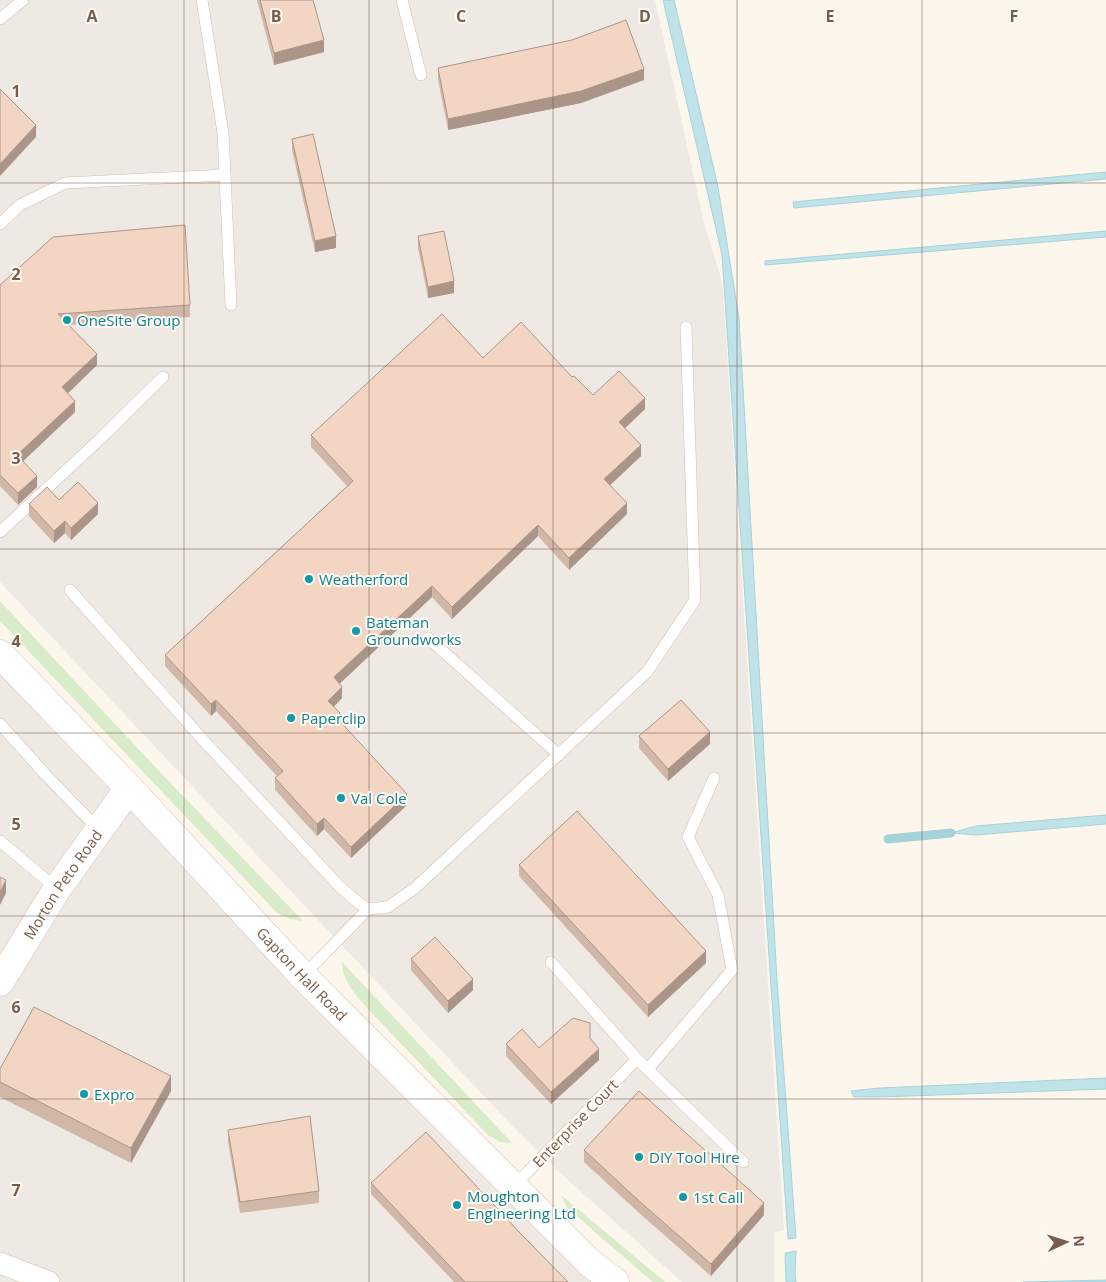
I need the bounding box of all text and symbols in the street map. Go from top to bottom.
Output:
text: A [86,5,98,27]
text: B [271,5,281,27]
text: C [456,5,466,27]
text: D [639,5,651,27]
text: E [826,5,835,27]
text: F [1010,5,1018,27]
text: 1 [11,80,21,102]
text: 2 [11,263,21,285]
place label: OneSite Group [77,310,180,330]
marker: OneSite Group [61,314,73,326]
text: 3 [11,447,21,469]
place label: Weatherford [319,569,408,589]
marker: Weatherford [303,573,315,585]
place label: Bateman Groundworks [366,612,461,649]
marker: Bateman Groundworks [350,625,362,637]
text: 4 [11,630,21,652]
place label: Paperclip [301,708,366,728]
marker: Paperclip [285,712,297,724]
place label: Val Cole [351,788,407,808]
marker: Val Cole [335,792,347,804]
text: 5 [11,813,21,835]
street label: Morton Peto Road [19,826,106,943]
street label: Gapton Hall Road [253,923,352,1025]
text: 6 [11,996,21,1018]
street label: Enterprise Court [528,1075,622,1171]
place label: Expro [94,1084,135,1104]
marker: Expro [78,1088,90,1100]
place label: DIY Tool Hire [649,1147,740,1167]
marker: DIY Tool Hire [633,1151,645,1163]
text: 7 [11,1179,21,1201]
place label: Moughton Engineering Ltd [467,1186,576,1223]
place label: 1st Call [693,1187,743,1207]
marker: 1st Call [677,1191,689,1203]
marker: Moughton Engineering Ltd [451,1199,463,1211]
north arrow [1041,1217,1091,1267]
text: N [1070,1235,1089,1247]

